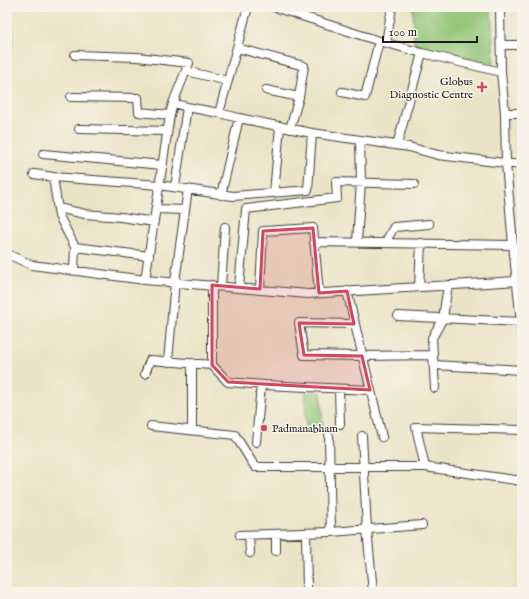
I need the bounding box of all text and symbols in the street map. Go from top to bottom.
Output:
scale bar [383,18,477,44]
text: 100 m [389,25,417,40]
place label: Globus Diagnostic Centre [389,75,473,102]
marker: Globus Diagnostic Centre [476,81,488,93]
place label: Padmanabham [272,422,338,436]
marker: Padmanabham [259,423,269,433]

